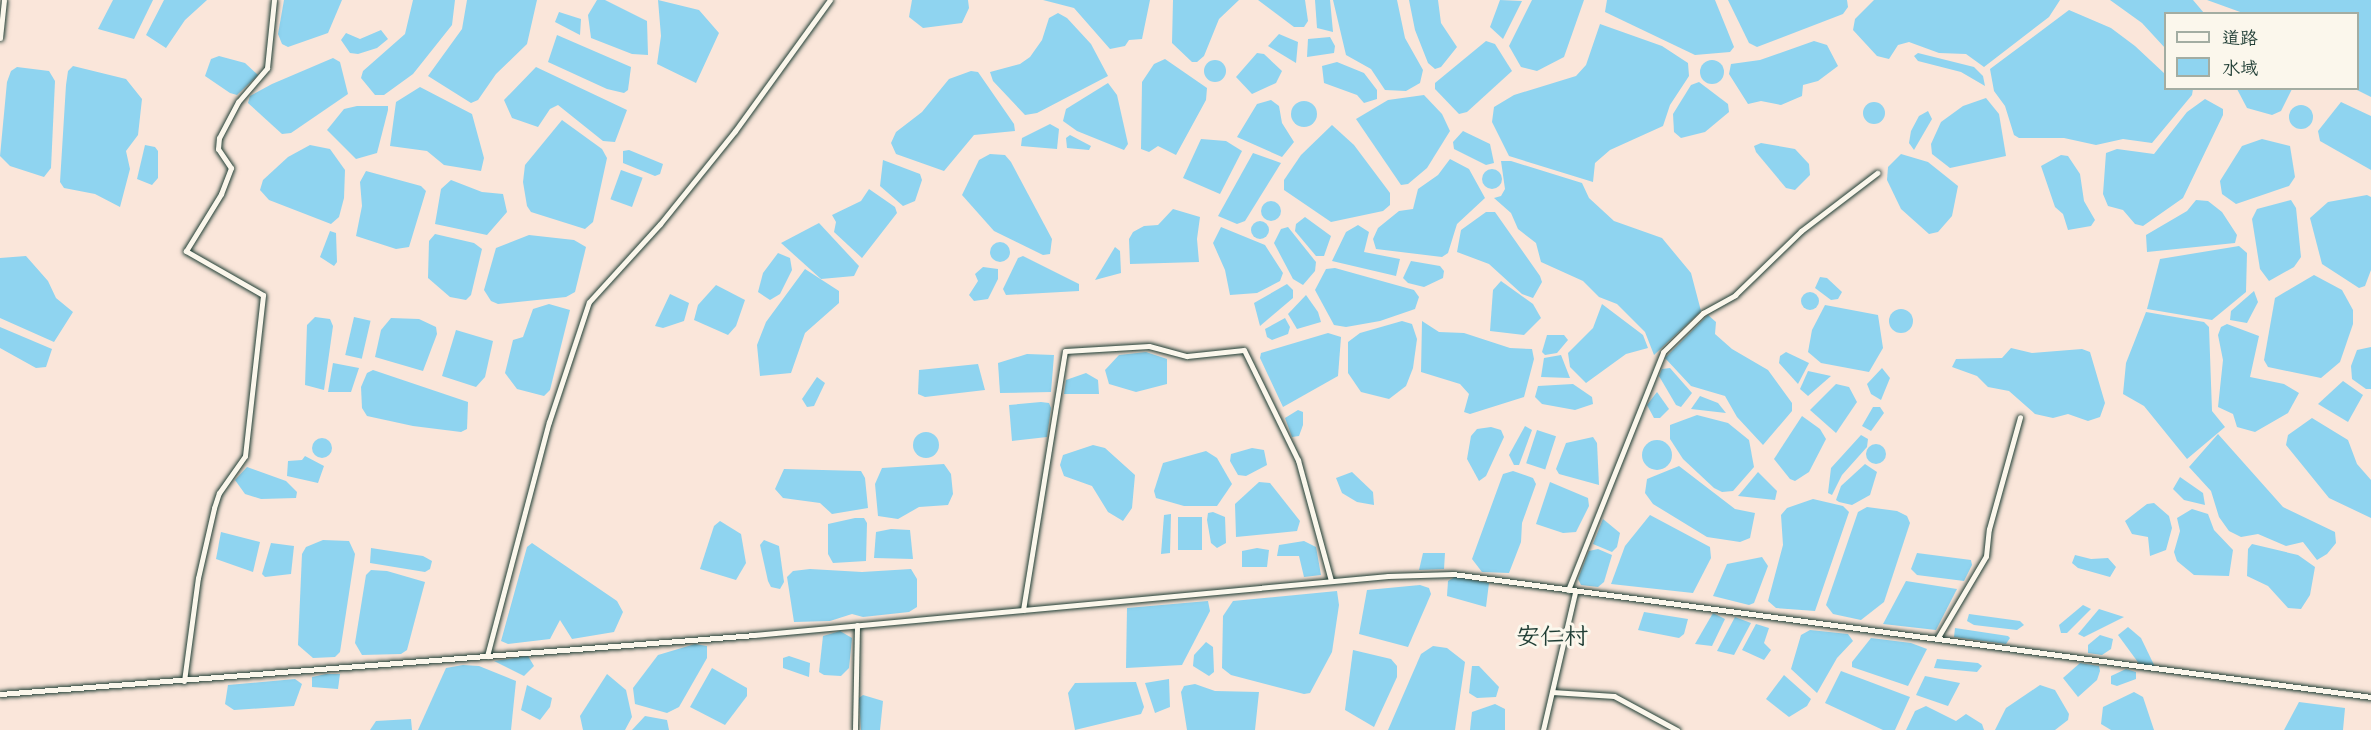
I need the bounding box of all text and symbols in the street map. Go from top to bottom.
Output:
legend [2164,12,2359,90]
text: 道路 [2222,27,2258,49]
text: 水域 [2222,57,2258,79]
district label: 安仁村 [1516,622,1588,650]

